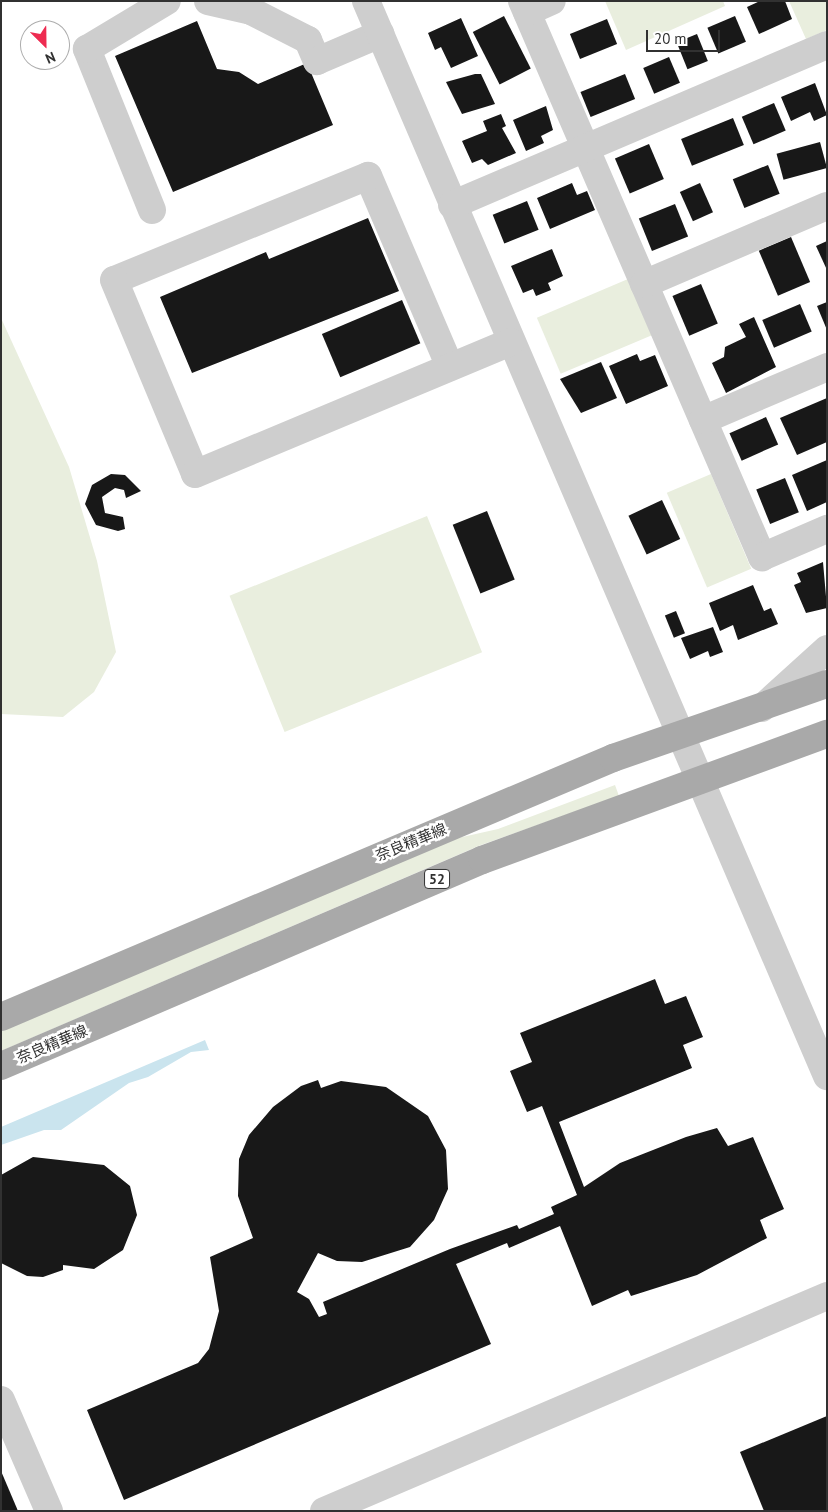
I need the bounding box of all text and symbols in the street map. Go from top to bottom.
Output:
north arrow [20,20,70,70]
scale bar [648,20,722,52]
text: 20 m [654,29,687,48]
text: N [43,48,58,68]
street label: 奈良精華線 [373,820,449,864]
road number: 52 [423,868,451,891]
street label: 奈良精華線 [14,1021,90,1067]

